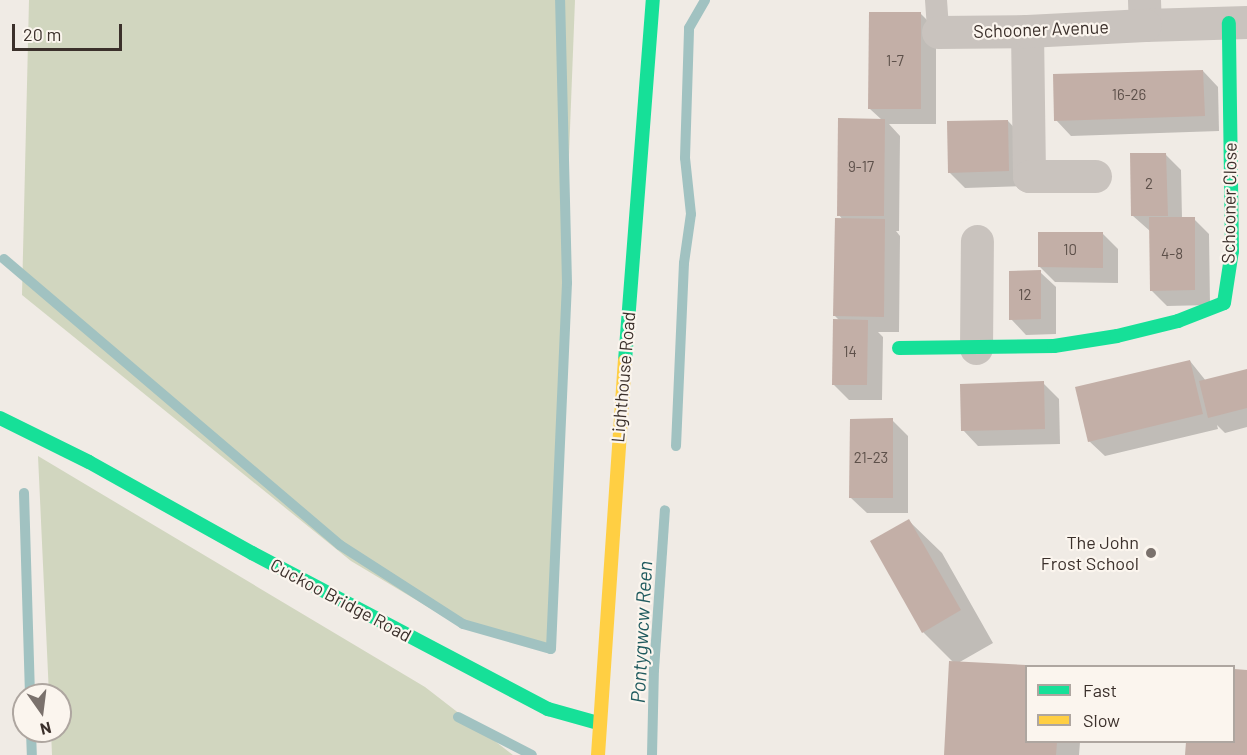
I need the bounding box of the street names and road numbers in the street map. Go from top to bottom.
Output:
street label: Schooner Avenue [973,16,1109,42]
street label: Schooner Close [1217,142,1241,264]
street label: Lighthouse Road [607,311,639,443]
street label: Cuckoo Bridge Road [267,554,415,646]

